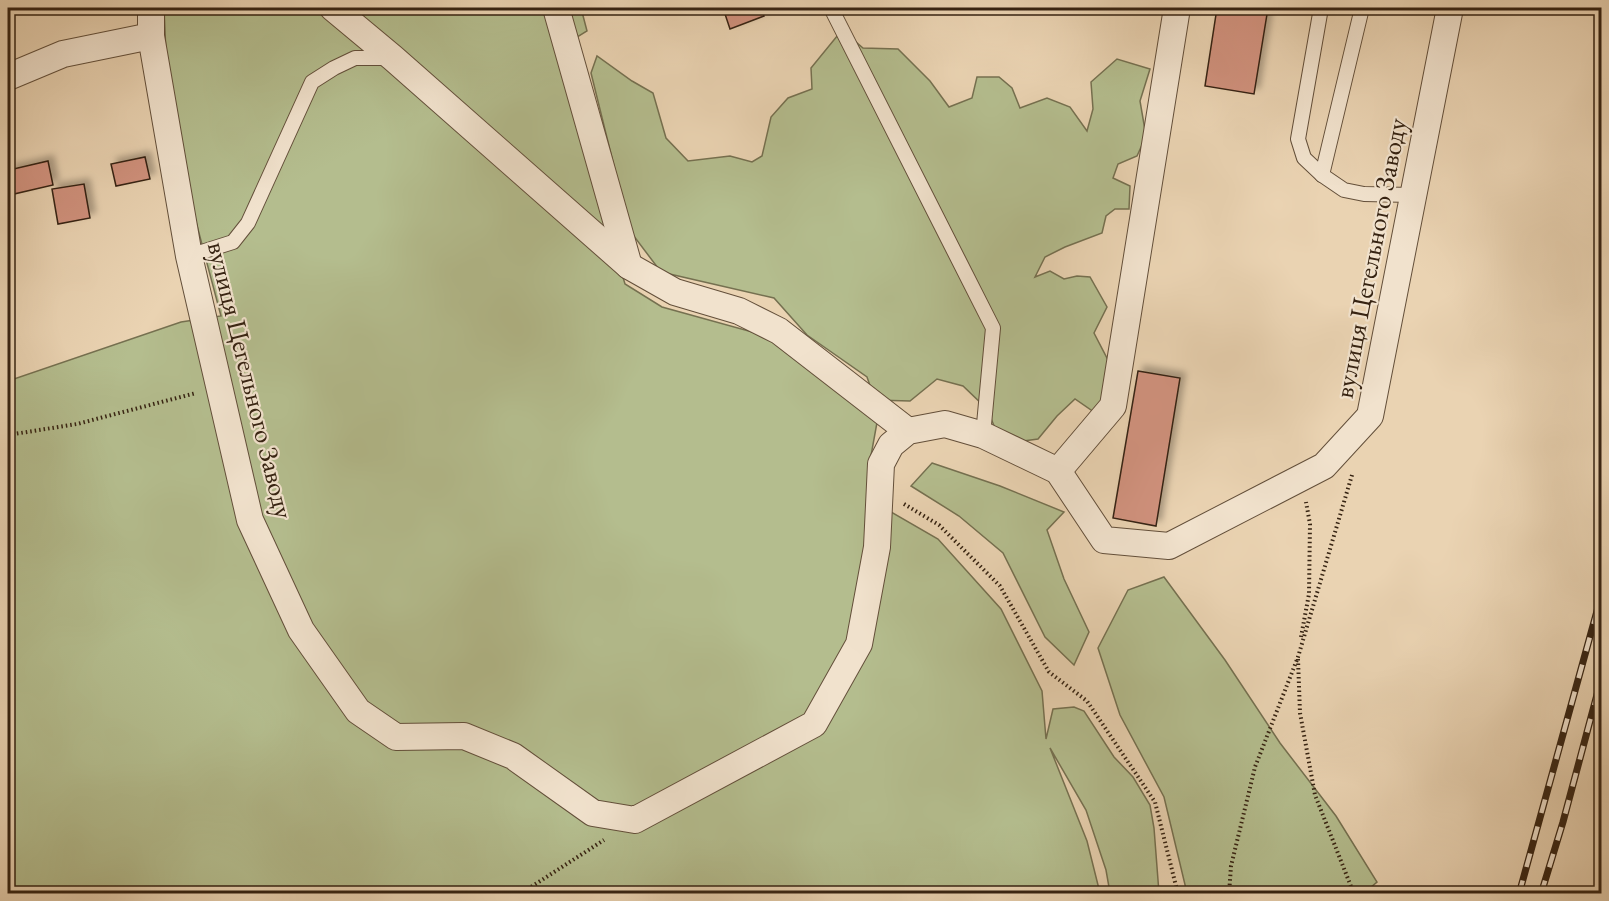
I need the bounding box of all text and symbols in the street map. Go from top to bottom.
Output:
street label: вулиця Цегельного Заводу [1326,115,1414,401]
street label: вулиця Цегельного Заводу [200,238,302,522]

